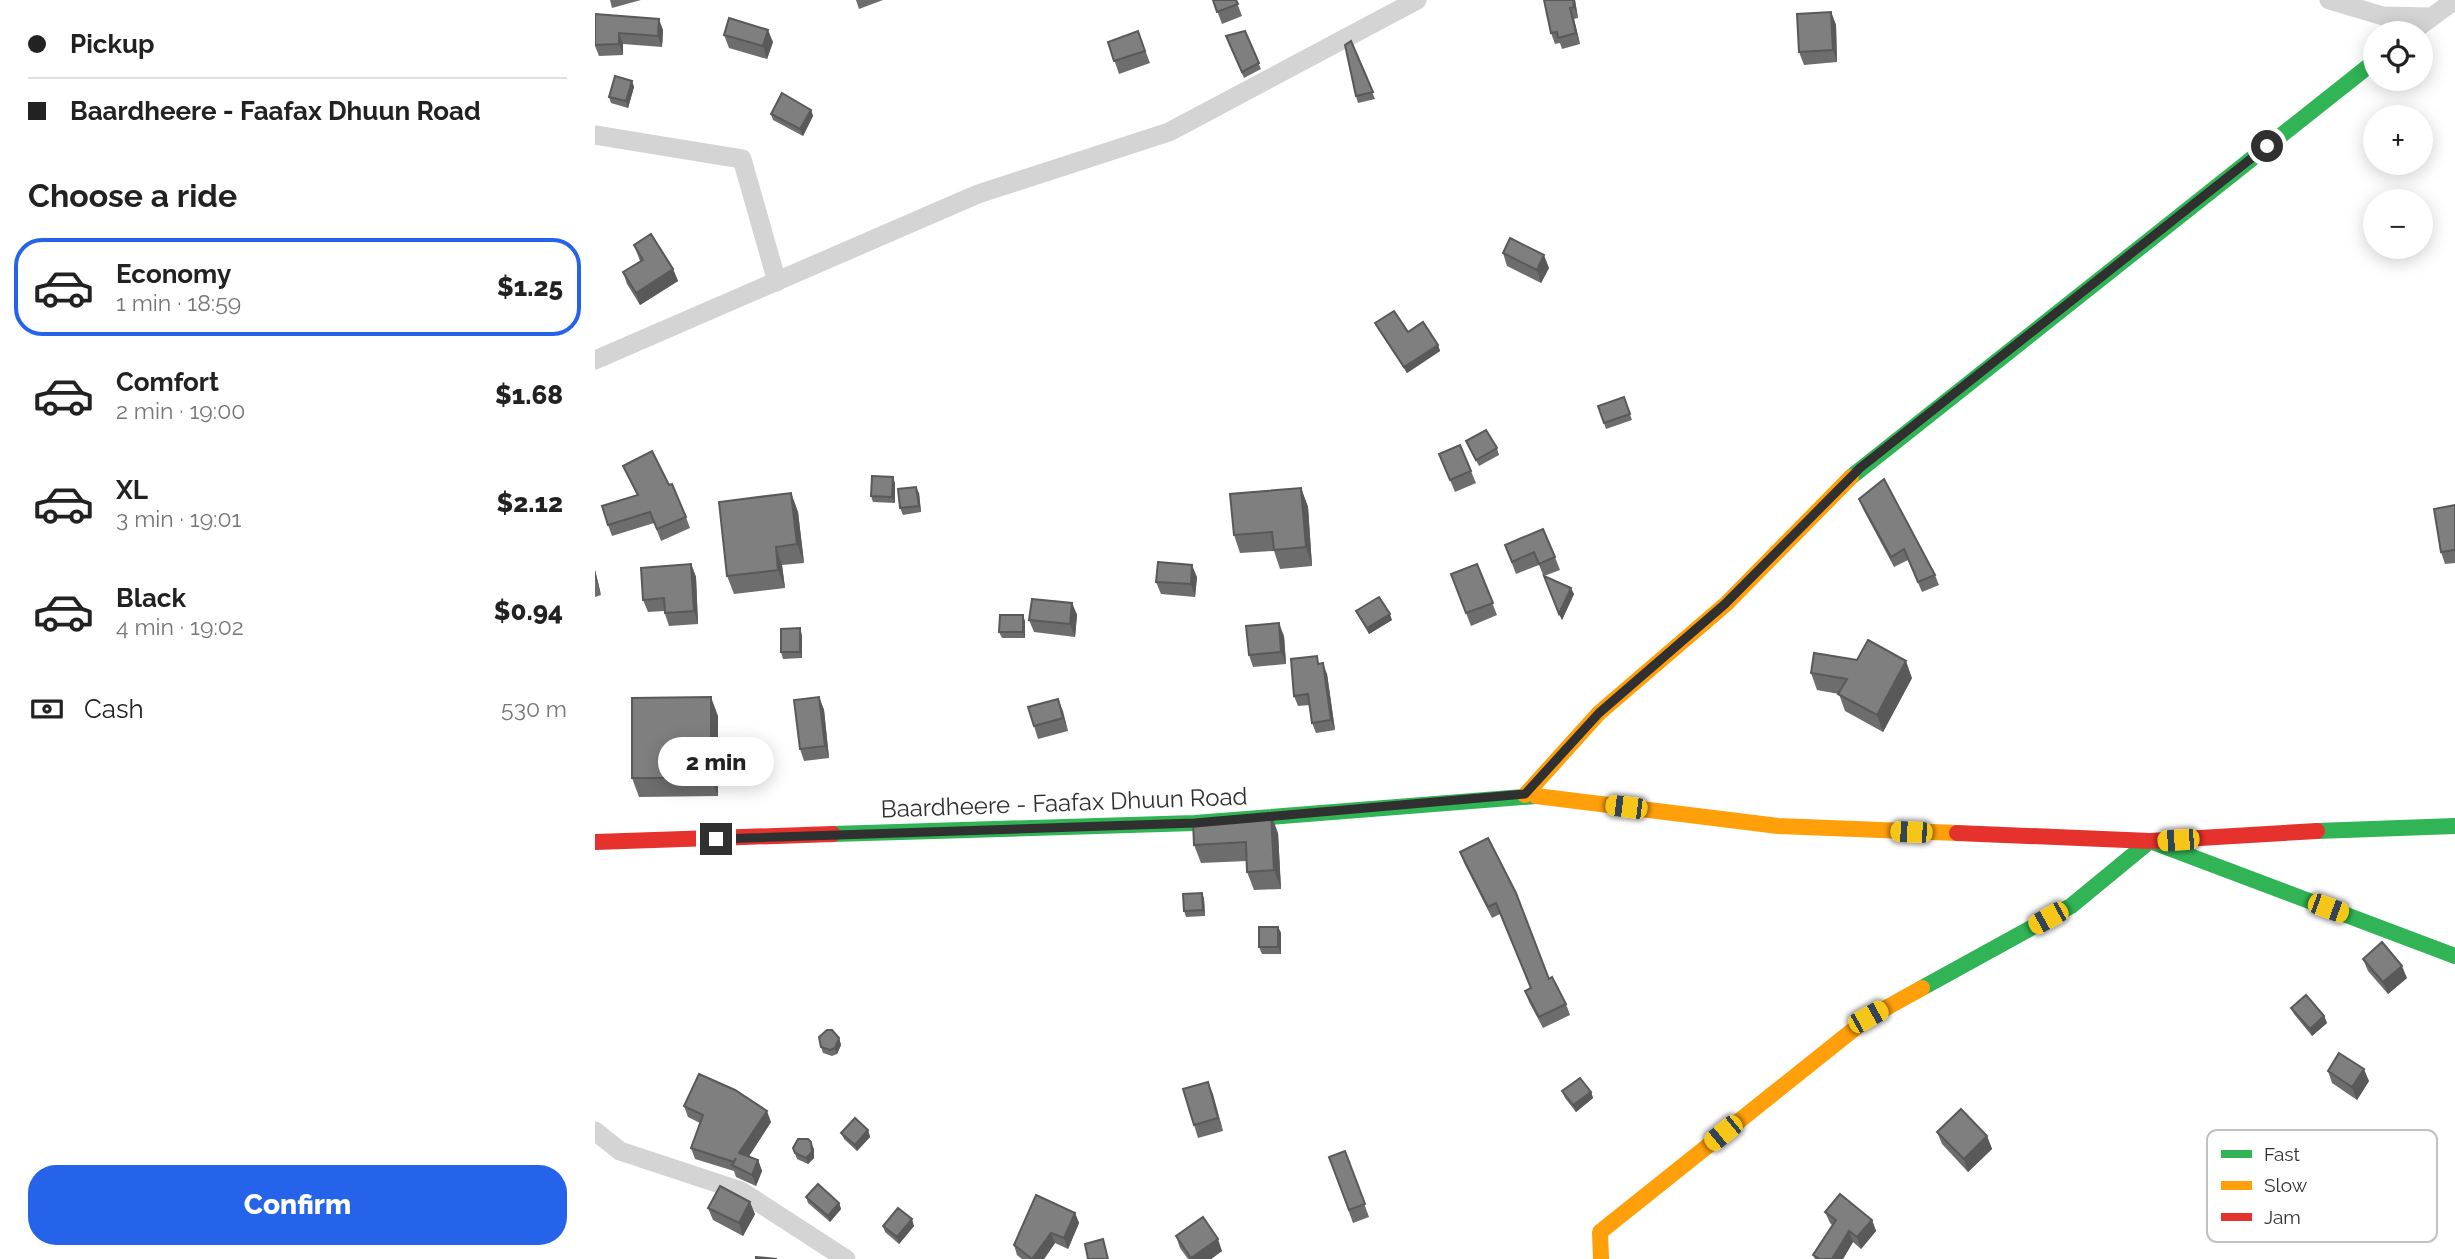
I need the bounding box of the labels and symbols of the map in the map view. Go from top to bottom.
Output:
route start [2251,130,2283,162]
callout: 2 min [658,738,774,786]
street label: Baardheere - Faafax Dhuun Road [880,782,1248,823]
car [1604,794,1649,820]
car [1890,821,1933,843]
route end [700,823,732,855]
car [2157,828,2200,852]
car [2305,891,2352,925]
car [2025,899,2072,937]
car [1845,998,1892,1036]
car [1701,1112,1746,1154]
legend [2207,1130,2437,1242]
text: Fast [2264,1143,2300,1165]
text: Slow [2264,1174,2308,1196]
text: Jam [2264,1206,2301,1228]

